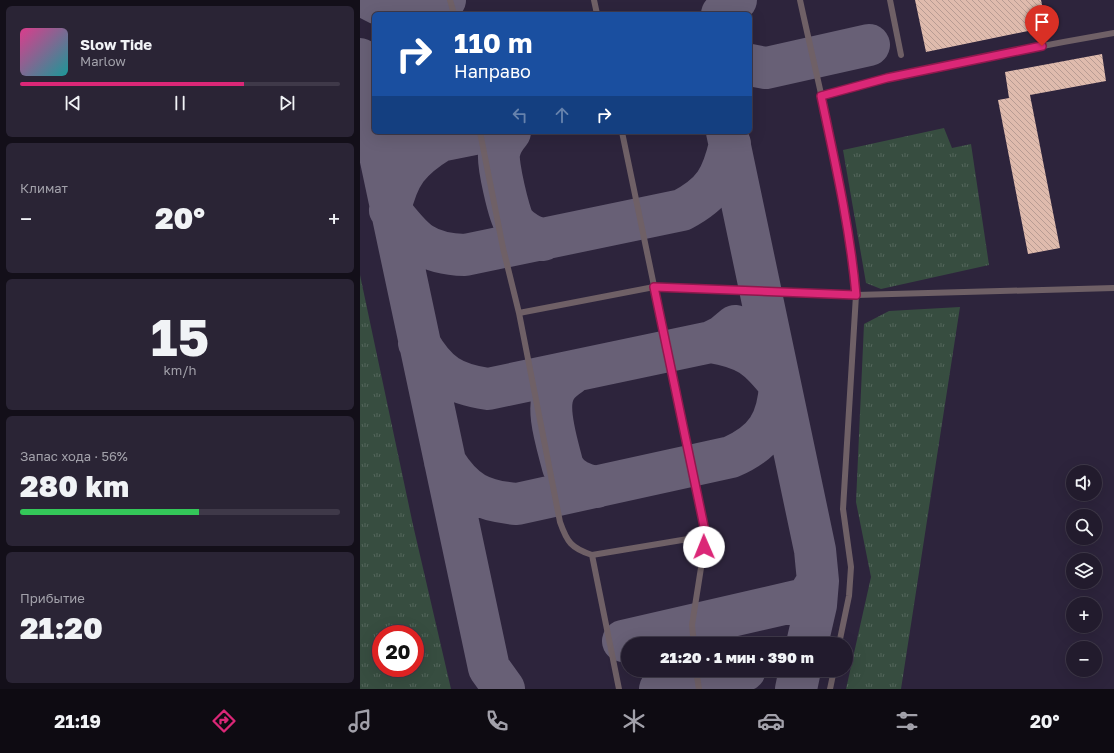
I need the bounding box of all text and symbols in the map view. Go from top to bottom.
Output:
pin [1025,5,1059,46]
icon: arrive [1031,11,1053,33]
text: 110 m [454,26,533,59]
icon: right [388,28,440,80]
text: Slow Tide [80,35,152,53]
text: Marlow [80,53,126,69]
text: Направо [454,60,531,82]
icon: previous [62,92,84,114]
icon: pause [169,92,191,114]
icon: next [276,92,298,114]
icon: left [509,104,531,126]
icon: ahead [551,104,573,126]
icon: right [593,104,615,126]
text: Климат [20,180,68,196]
text: 20° [155,200,205,236]
text: − [20,205,32,232]
text: + [328,205,340,232]
text: 15 [151,305,209,367]
text: km/h [163,362,197,378]
text: Запас хода · 56% [20,448,128,464]
map controls [1066,465,1102,677]
button: sound [1066,465,1102,501]
text: 280 km [20,468,129,504]
button: search [1066,509,1102,545]
position arrow [683,526,725,568]
button: layers [1066,553,1102,589]
text: Прибытие [20,590,85,606]
button: + [1066,597,1102,633]
text: 21:20 [20,610,103,646]
speed limit sign: 20 [372,625,424,677]
button: − [1066,641,1102,677]
text: 21:20 · 1 мин · 390 m [660,648,814,666]
icon: directions [210,707,238,735]
icon: music [346,707,374,735]
icon: phone [483,707,511,735]
icon: climate [620,707,648,735]
icon: car [757,707,785,735]
icon: filters [893,707,921,735]
text: 21:19 [54,710,101,732]
text: 20° [1030,710,1060,732]

